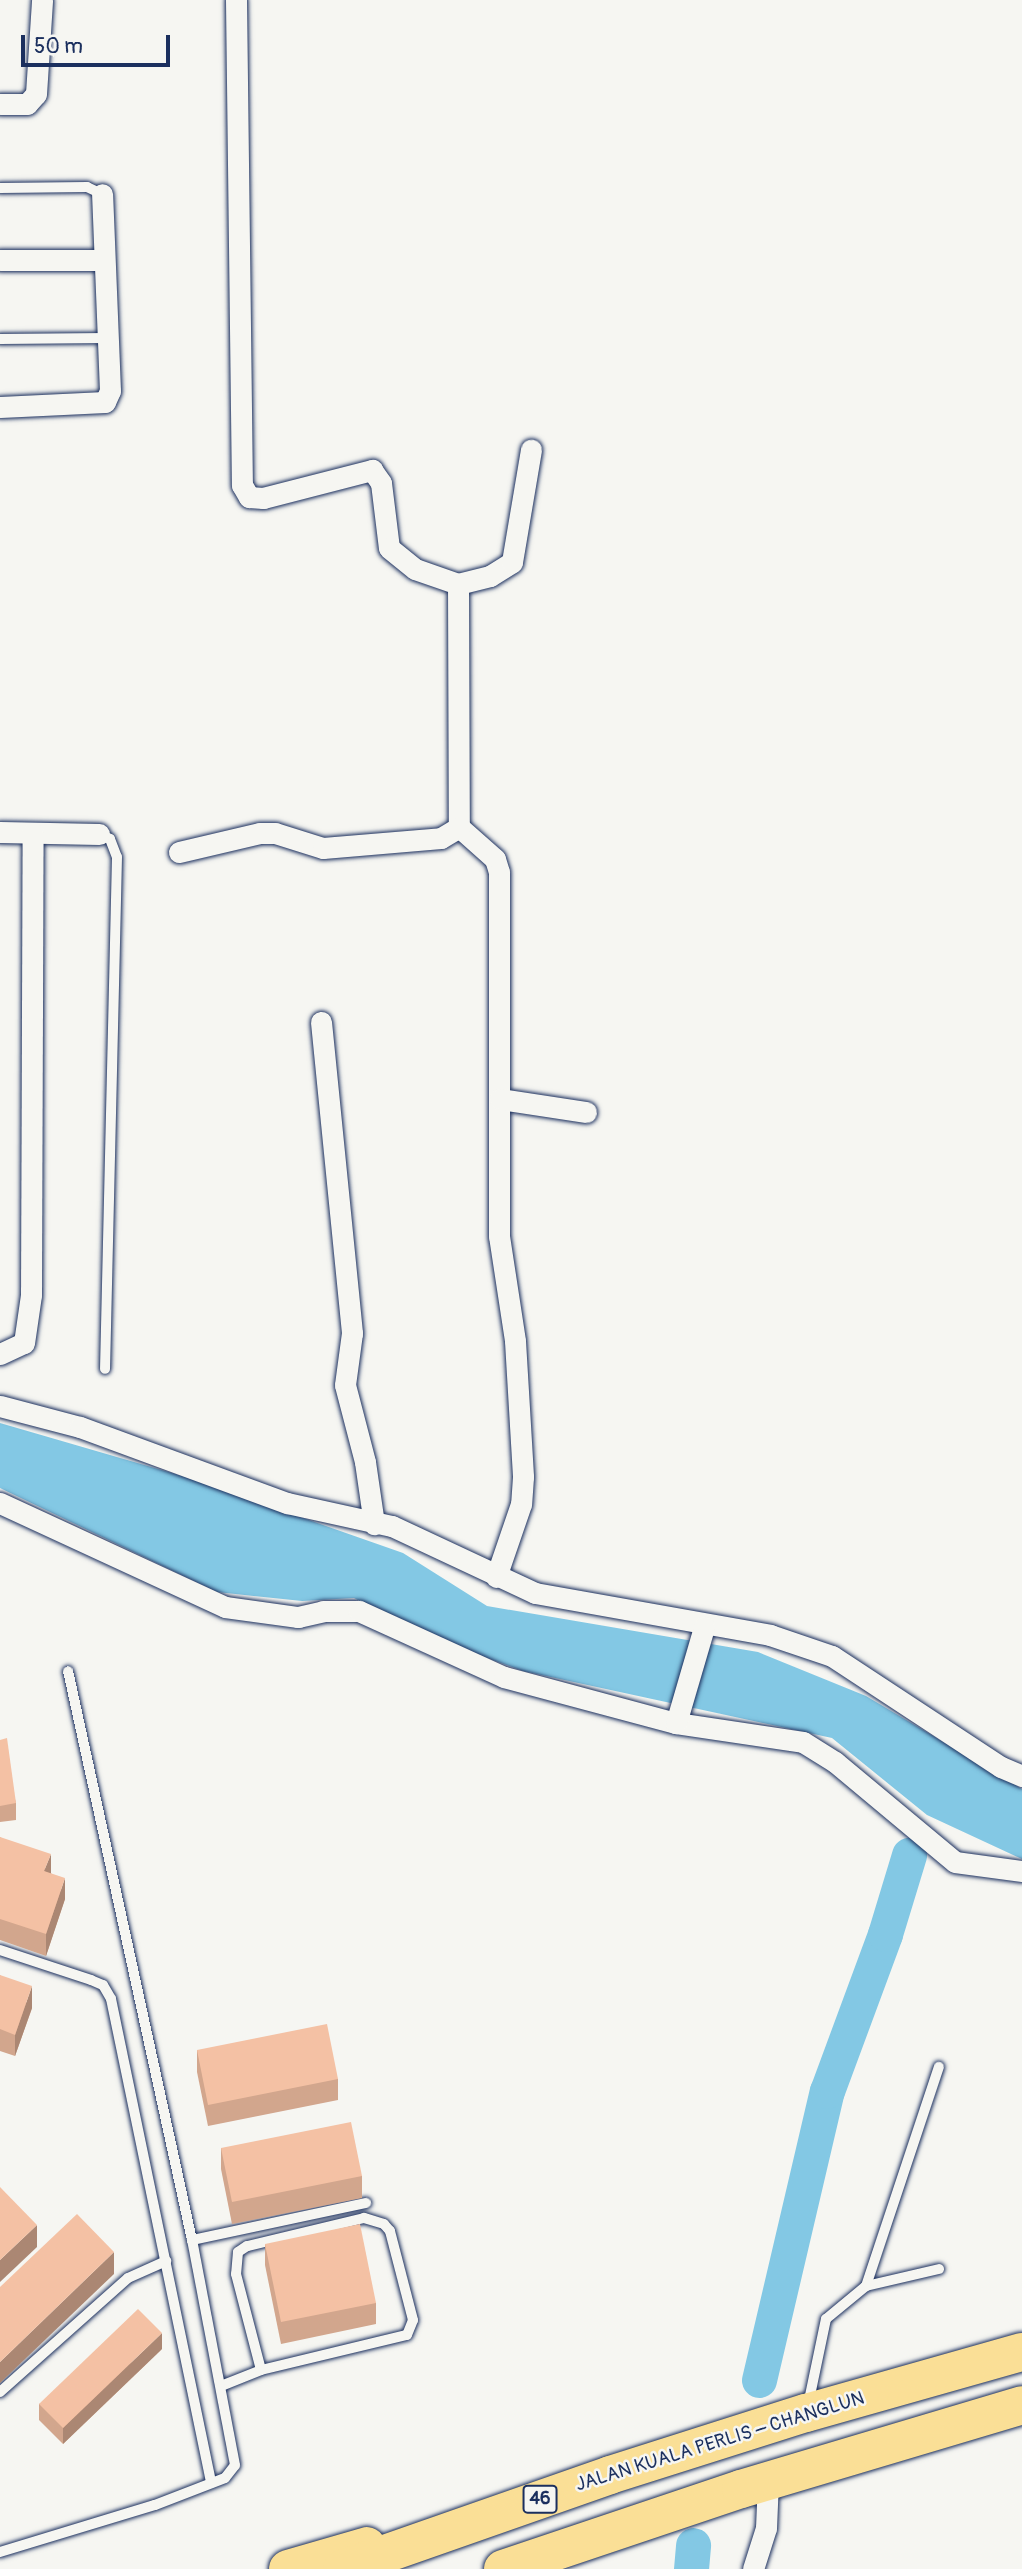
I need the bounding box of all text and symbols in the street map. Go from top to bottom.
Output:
scale bar [24,21,173,65]
text: 50 m [34,33,83,60]
street label: JALAN KUALA PERLIS – CHANGLUN [573,2387,867,2497]
road number: 46 [522,2484,558,2514]

